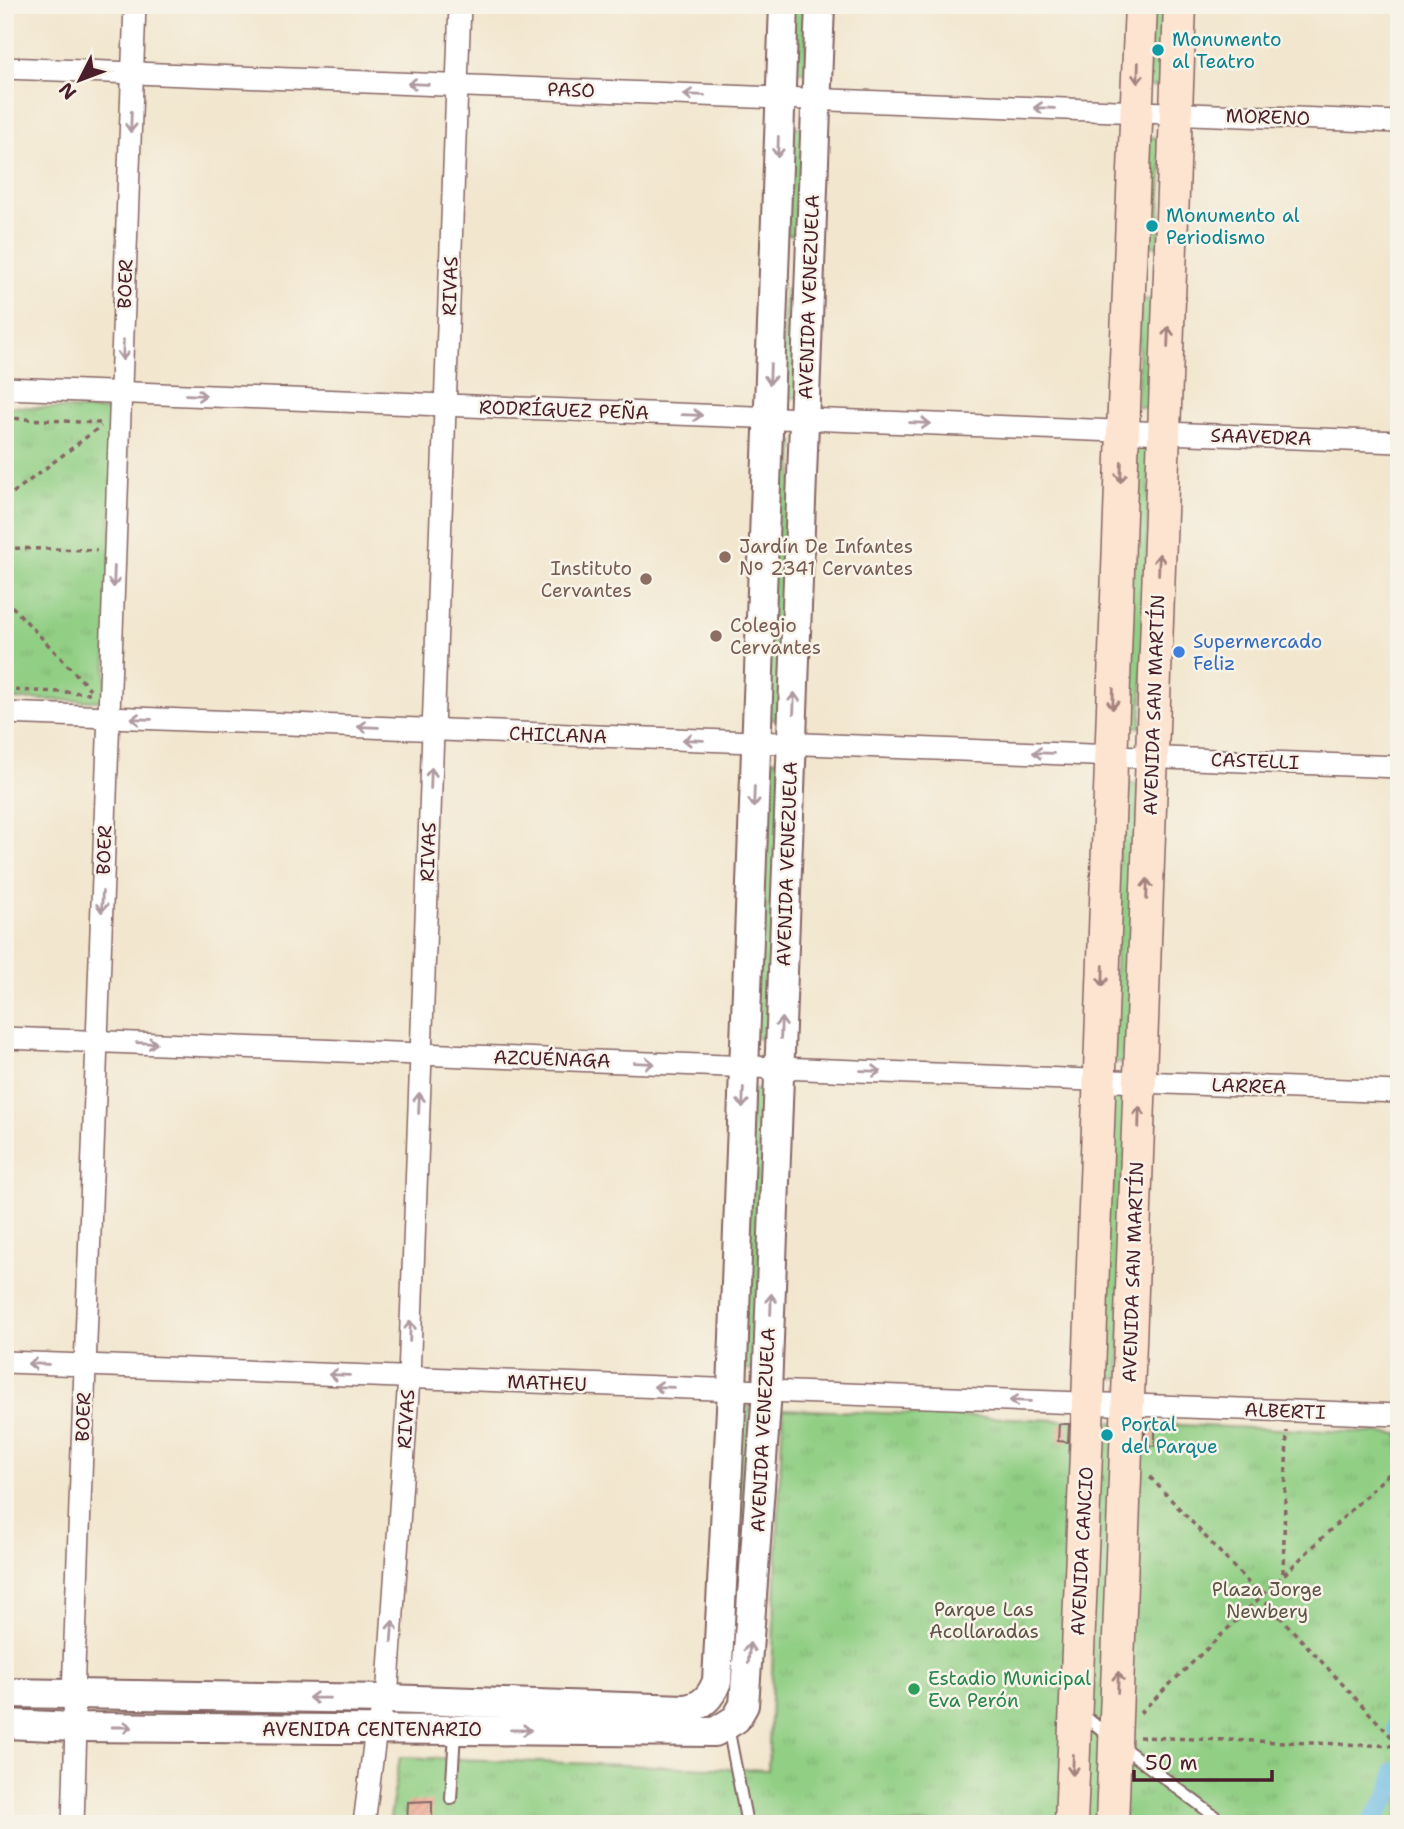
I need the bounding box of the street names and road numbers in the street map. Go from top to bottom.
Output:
street label: PASO [547,77,595,103]
street label: MORENO [1225,103,1311,131]
street label: AVENIDA VENEZUELA [793,194,825,400]
street label: RIVAS [436,256,464,316]
street label: BOER [112,259,138,309]
street label: RODRÍGUEZ PEÑA [478,394,650,425]
street label: SAAVEDRA [1210,423,1312,451]
street label: AVENIDA SAN MARTÍN [1137,594,1170,816]
street label: CHICLANA [509,721,608,749]
street label: CASTELLI [1210,747,1300,775]
street label: AVENIDA VENEZUELA [771,761,803,967]
street label: RIVAS [414,822,442,882]
street label: BOER [91,825,117,875]
street label: AZCUÉNAGA [493,1043,611,1074]
street label: LARREA [1211,1072,1287,1100]
street label: AVENIDA SAN MARTÍN [1116,1161,1149,1383]
street label: AVENIDA VENEZUELA [745,1327,781,1533]
street label: MATHEU [507,1369,587,1397]
street label: RIVAS [391,1388,421,1450]
street label: BOER [70,1392,96,1442]
street label: ALBERTI [1244,1397,1326,1425]
street label: AVENIDA CANCIO [1065,1466,1099,1636]
street label: AVENIDA CENTENARIO [262,1717,482,1742]

